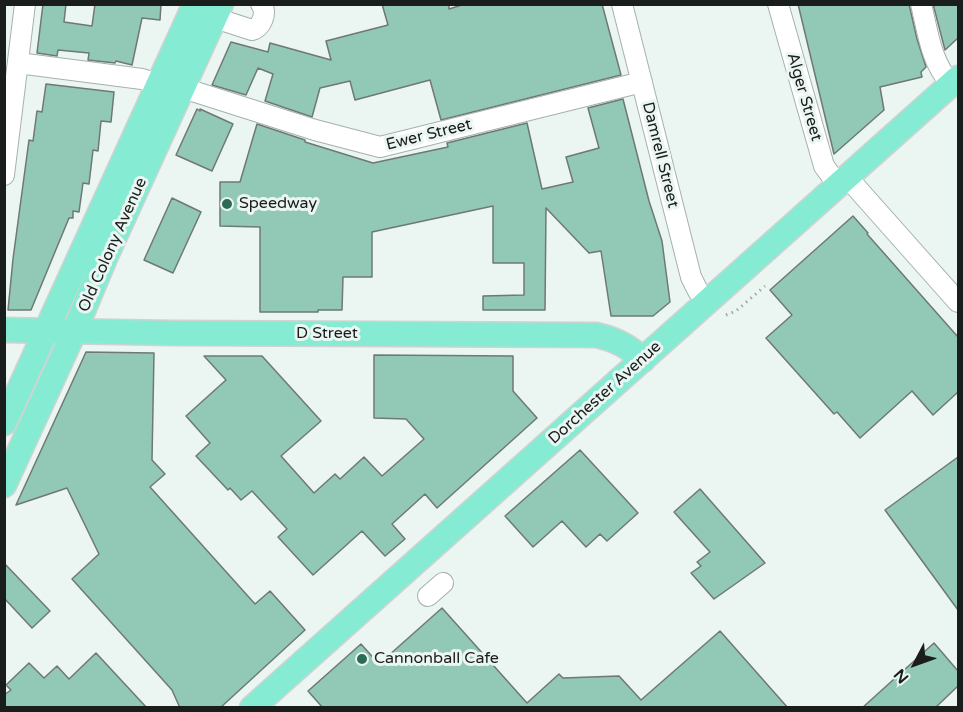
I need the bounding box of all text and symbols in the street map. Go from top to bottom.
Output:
street label: Alger Street [782,51,826,143]
street label: Damrell Street [638,100,682,210]
street label: Ewer Street [384,115,474,155]
street label: Old Colony Avenue [75,175,151,315]
place label: Speedway [239,194,317,214]
marker: Speedway [220,197,234,211]
street label: D Street [296,324,358,344]
street label: Dorchester Avenue [545,337,665,449]
north arrow [885,634,945,694]
place label: Cannonball Cafe [374,649,499,669]
marker: Cannonball Cafe [355,652,369,666]
text: N [890,664,913,687]

